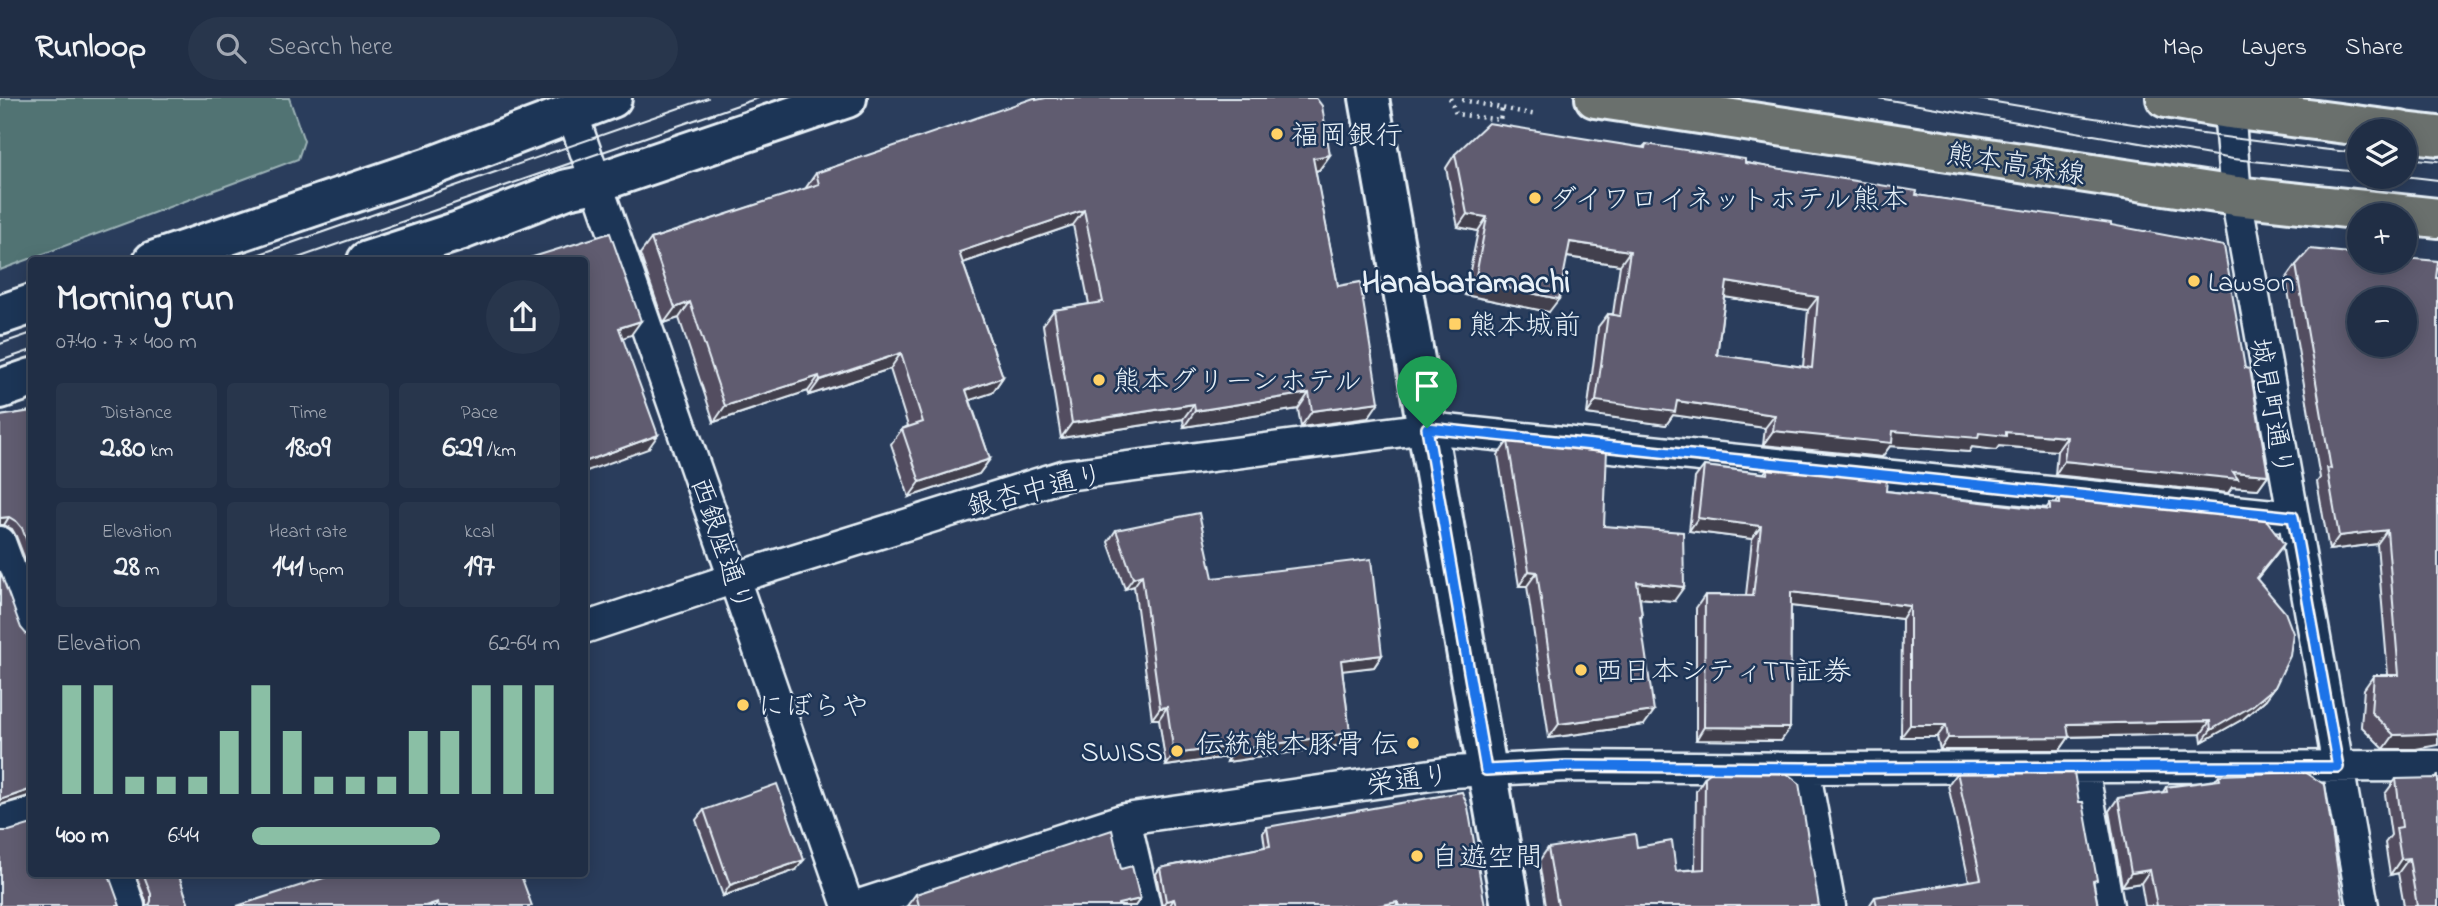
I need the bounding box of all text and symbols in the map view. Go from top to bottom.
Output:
search box [188,17,678,80]
text: Runloop [35,24,146,72]
icon: search [212,29,250,67]
text: Search here [268,29,393,67]
text: Map [2163,31,2203,66]
text: Layers [2241,31,2307,66]
text: Share [2345,31,2403,66]
place label: 福岡銀行 [1291,117,1403,158]
map controls [2347,119,2417,357]
button: layers [2347,119,2417,189]
marker: 福岡銀行 [1269,126,1285,142]
street label: 熊本高森線 [1943,135,2088,198]
place label: ダイワロイネットホテル熊本 [1549,181,1908,222]
marker: ダイワロイネットホテル熊本 [1527,190,1543,206]
button: + [2347,203,2417,273]
district label: Hanabatamachi [1362,261,1570,308]
place label: Lawson [2208,264,2294,305]
text: Morning run [56,272,234,328]
marker: Lawson [2186,273,2202,289]
button: share [486,280,560,354]
button: − [2347,287,2417,357]
place label: 熊本城前 [1469,307,1581,348]
marker: 熊本城前 [1447,316,1463,332]
text: 07:40 · 7 × 400 m [56,326,197,359]
street label: 城見町通り [2237,335,2302,480]
pin [1397,356,1457,428]
place label: 熊本グリーンホテル [1113,363,1362,404]
icon: arrive [1408,367,1446,405]
marker: 熊本グリーンホテル [1091,372,1107,388]
text: Distance [102,400,172,427]
text: Time [289,400,327,427]
text: Pace [461,400,498,427]
text: 2.80 [100,427,145,471]
text: 18:09 [285,427,331,471]
text: 6:29 [443,427,482,471]
text: km [145,438,173,465]
text: /km [482,438,516,465]
street label: 銀杏中通り [963,456,1109,529]
street label: 西銀座通り [678,472,762,618]
text: Elevation [102,519,172,546]
text: Heart rate [269,519,347,546]
text: kcal [464,519,494,546]
text: 28 [114,546,140,590]
text: 141 [272,546,304,590]
text: 197 [464,546,495,590]
text: m [140,557,160,584]
text: bpm [304,557,344,584]
text: Elevation [56,628,141,661]
text: 62–64 m [489,628,560,661]
place label: 西日本シティTT証券 [1595,653,1851,694]
marker: 西日本シティTT証券 [1573,662,1589,678]
place label: にぼらや [757,688,869,729]
marker: にぼらや [735,697,751,713]
place label: 伝統熊本豚骨 伝 [1196,726,1399,767]
place label: SWISS [1081,734,1163,775]
marker: 伝統熊本豚骨 伝 [1405,735,1421,751]
marker: SWISS [1169,743,1185,759]
street label: 栄通り [1364,756,1453,809]
text: 400 m [56,820,109,853]
text: 6:44 [168,820,199,853]
place label: 自遊空間 [1431,839,1543,880]
marker: 自遊空間 [1409,848,1425,864]

